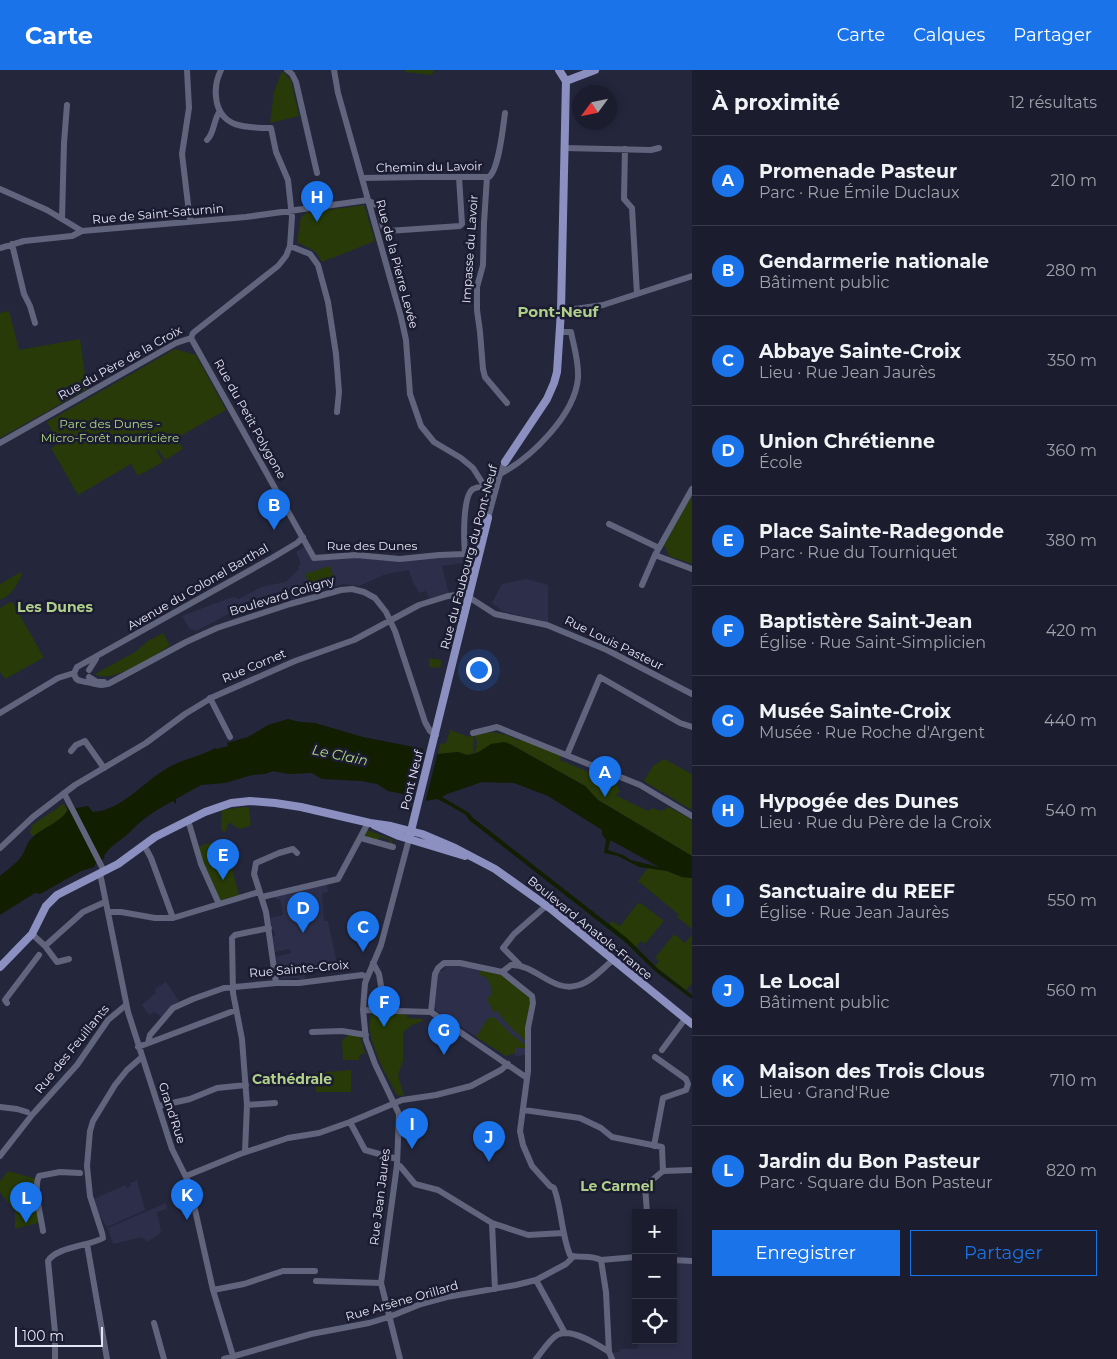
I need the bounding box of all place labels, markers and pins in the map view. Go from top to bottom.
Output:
pin: H [301,181,333,222]
pin: B [258,489,290,530]
pin: A [589,756,621,797]
pin: E [207,839,239,880]
pin: D [287,892,319,933]
pin: C [347,911,379,952]
pin: F [368,986,400,1027]
pin: G [428,1014,460,1055]
pin: I [396,1108,428,1149]
pin: J [473,1121,505,1162]
pin: K [171,1179,203,1220]
pin: L [10,1182,42,1223]

